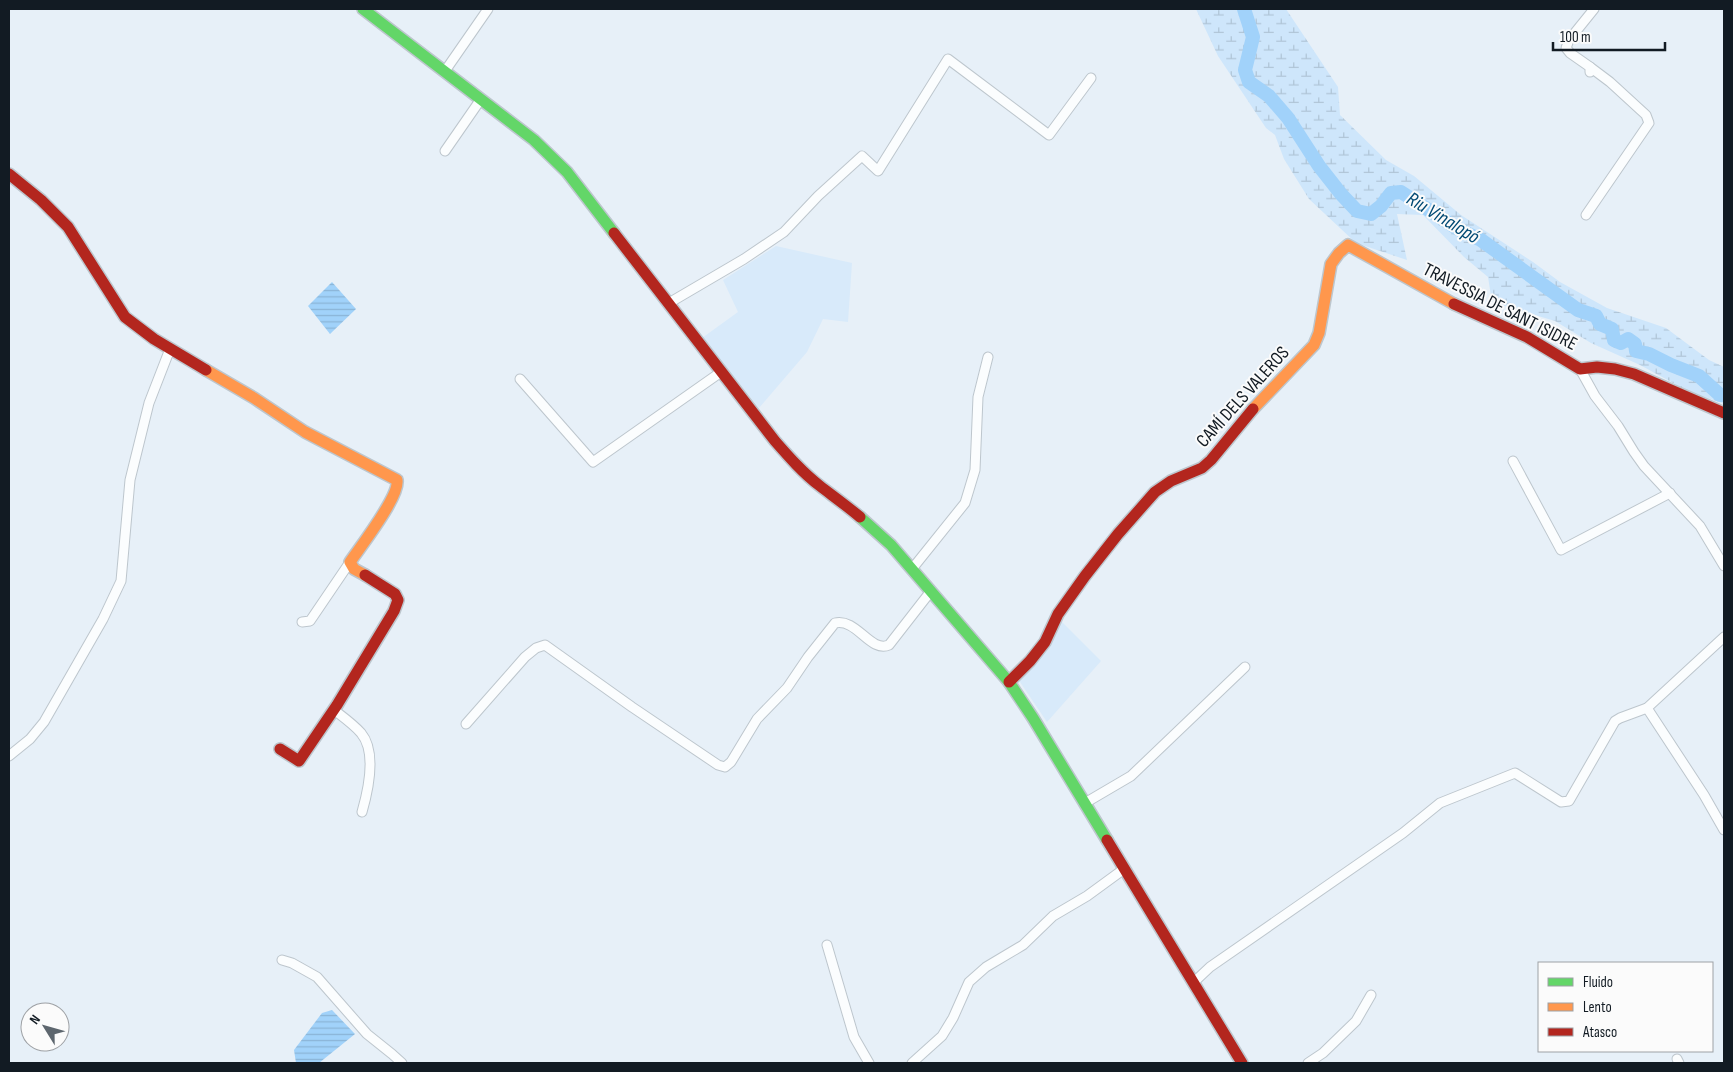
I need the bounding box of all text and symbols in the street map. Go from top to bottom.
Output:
scale bar [1553,20,1666,52]
text: 100 m [1560,28,1591,47]
water label: Riu Vinalopó [1402,187,1484,249]
street label: TRAVESSIA DE SANT ISIDRE [1419,258,1581,356]
street label: CAMÍ DELS VALEROS [1192,342,1294,452]
legend [1538,962,1713,1052]
text: Fluido [1583,973,1613,992]
text: Lento [1583,998,1612,1017]
north arrow [20,1002,70,1052]
text: N [26,1011,44,1028]
text: Atasco [1582,1023,1617,1042]

